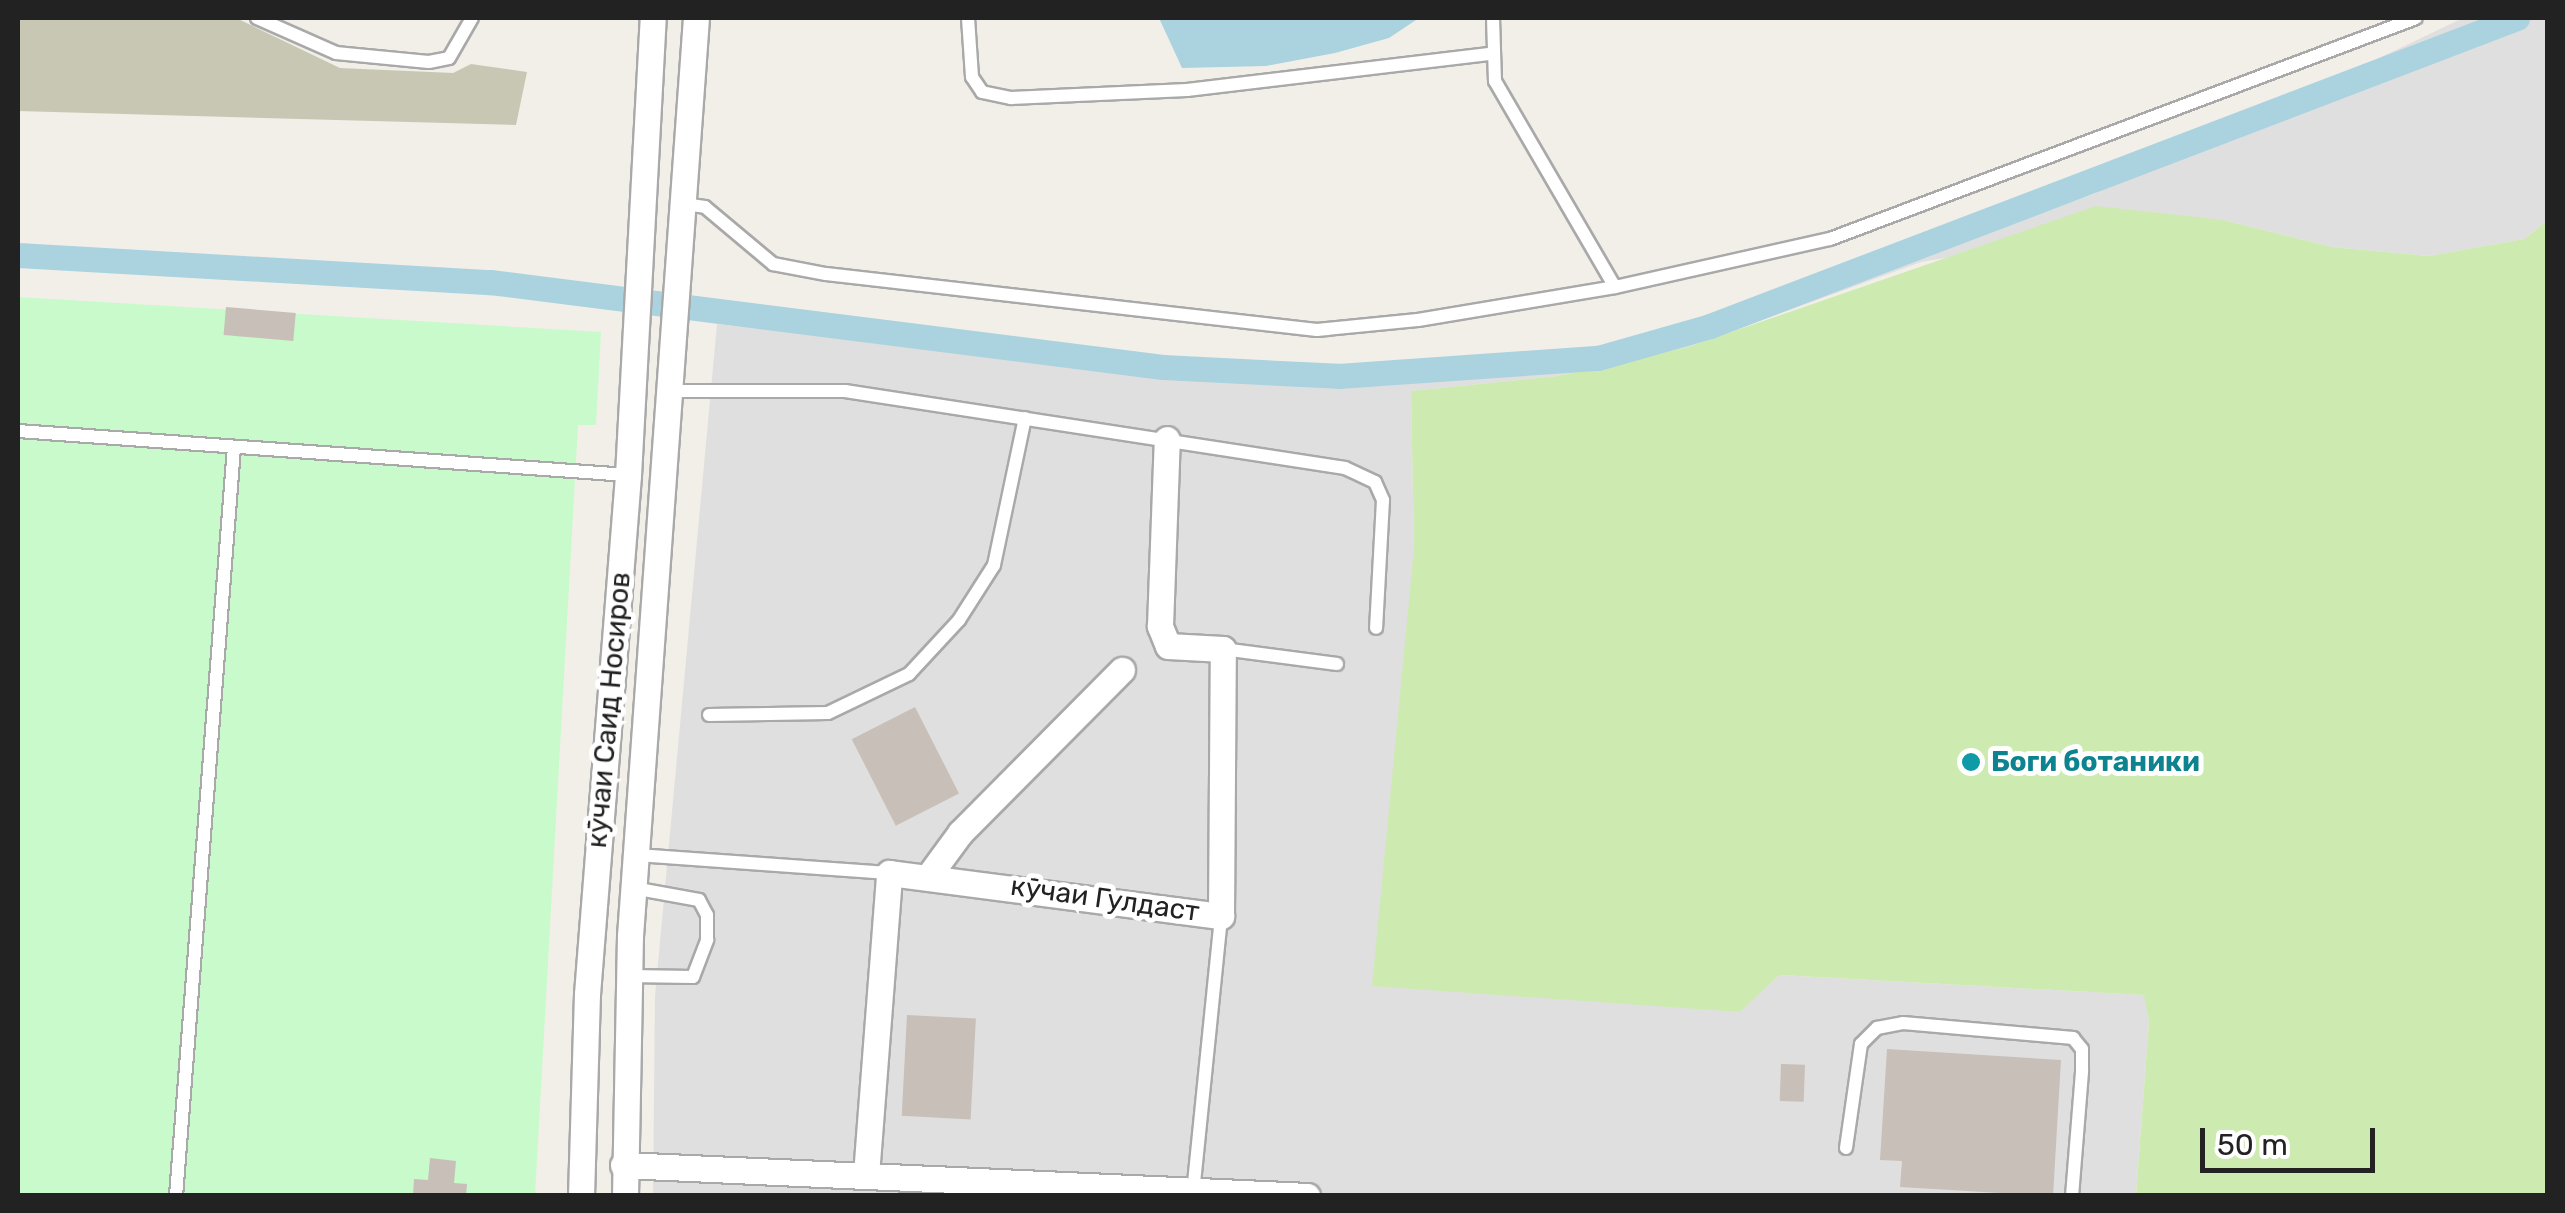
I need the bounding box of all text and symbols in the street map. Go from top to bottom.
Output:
street label: кӯчаи Саид Носиров [580,571,638,849]
place label: Боги ботаники [1991,745,2200,779]
marker: Боги ботаники [1960,751,1982,773]
street label: кӯчаи Гулдаст [1008,869,1202,929]
scale bar [2205,1108,2380,1170]
text: 50 m [2217,1127,2288,1163]

